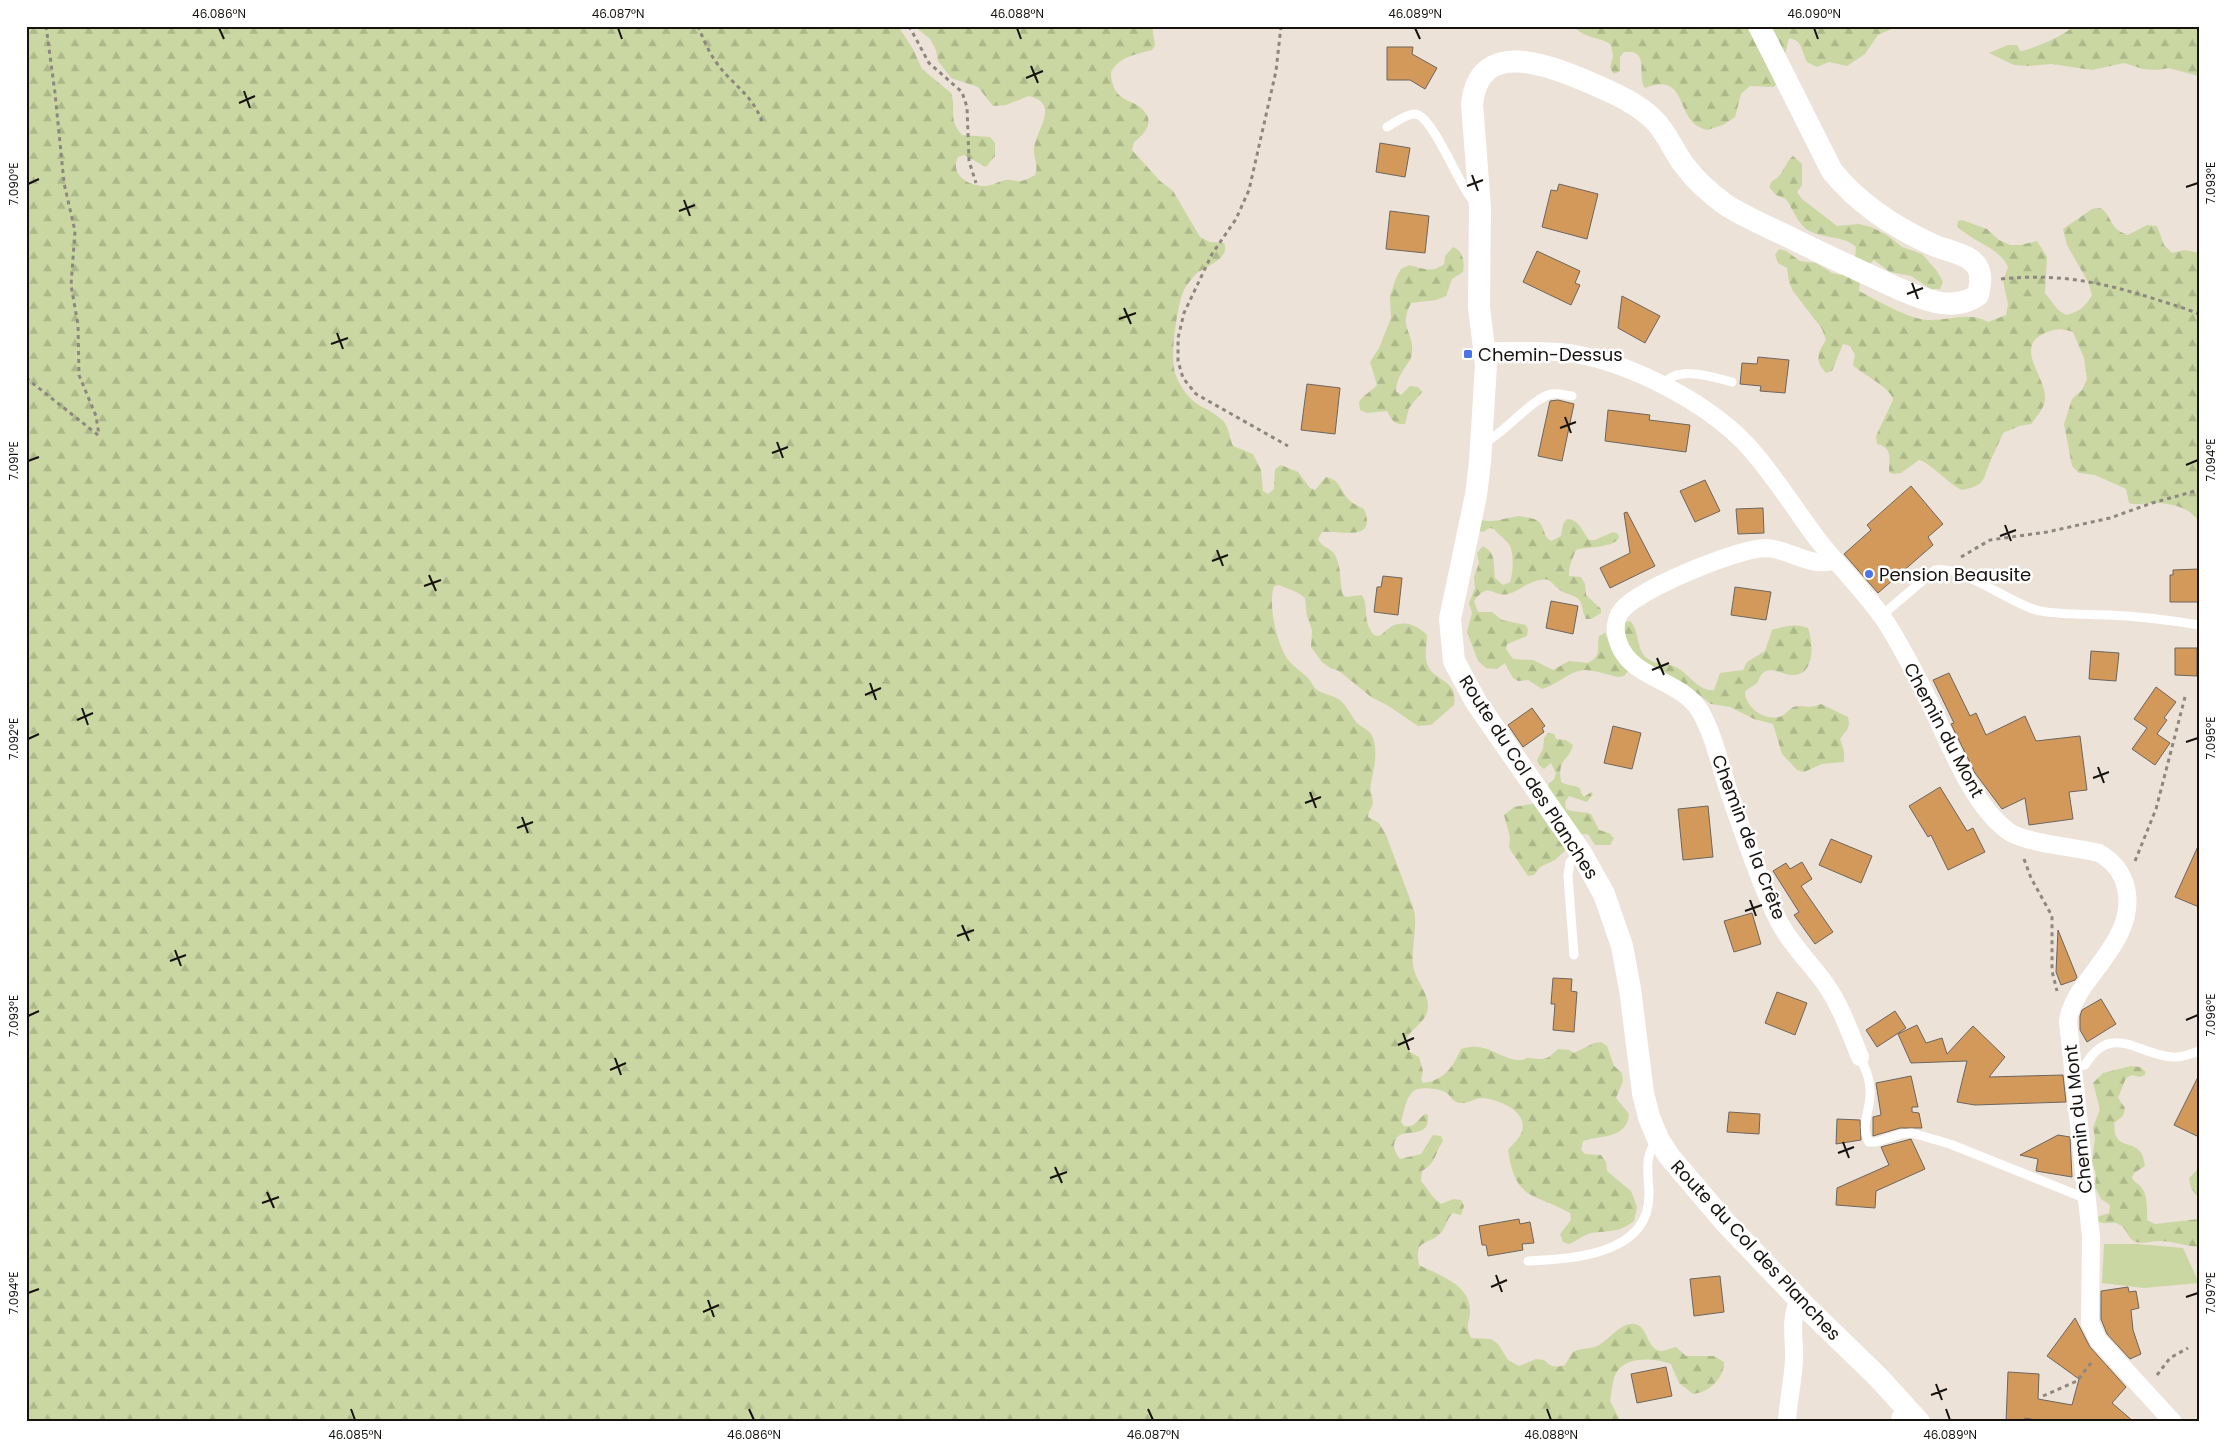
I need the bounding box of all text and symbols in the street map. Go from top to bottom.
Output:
text: 46.086°N [192,5,246,22]
text: 46.087°N [592,5,644,22]
text: 46.088°N [990,5,1044,22]
text: 46.089°N [1388,5,1442,22]
text: 46.090°N [1787,5,1841,22]
text: 7.093°E [2202,162,2219,204]
text: 7.090°E [5,163,22,205]
place label: Chemin-Dessus [1478,342,1623,367]
marker: Chemin-Dessus [1462,348,1474,360]
text: 7.094°E [2202,439,2219,481]
text: 7.091°E [5,441,22,481]
place label: Pension Beausite [1879,562,2031,587]
marker: Pension Beausite [1863,568,1875,580]
street label: Chemin du Mont [1898,658,1990,802]
street label: Route du Col des Planches [1454,670,1604,884]
text: 7.095°E [2202,717,2219,759]
text: 7.092°E [5,718,22,760]
street label: Chemin de la Crête [1706,751,1792,923]
text: 7.096°E [2202,994,2219,1036]
text: 7.093°E [5,995,22,1037]
street label: Chemin du Mont [2058,1043,2098,1195]
street label: Route du Col des Planches [1665,1154,1847,1346]
text: 7.094°E [5,1272,22,1314]
text: 7.097°E [2202,1272,2219,1314]
text: 46.085°N [328,1426,382,1443]
text: 46.086°N [727,1426,781,1443]
text: 46.087°N [1127,1426,1179,1443]
text: 46.088°N [1524,1426,1578,1443]
text: 46.089°N [1923,1426,1977,1443]

